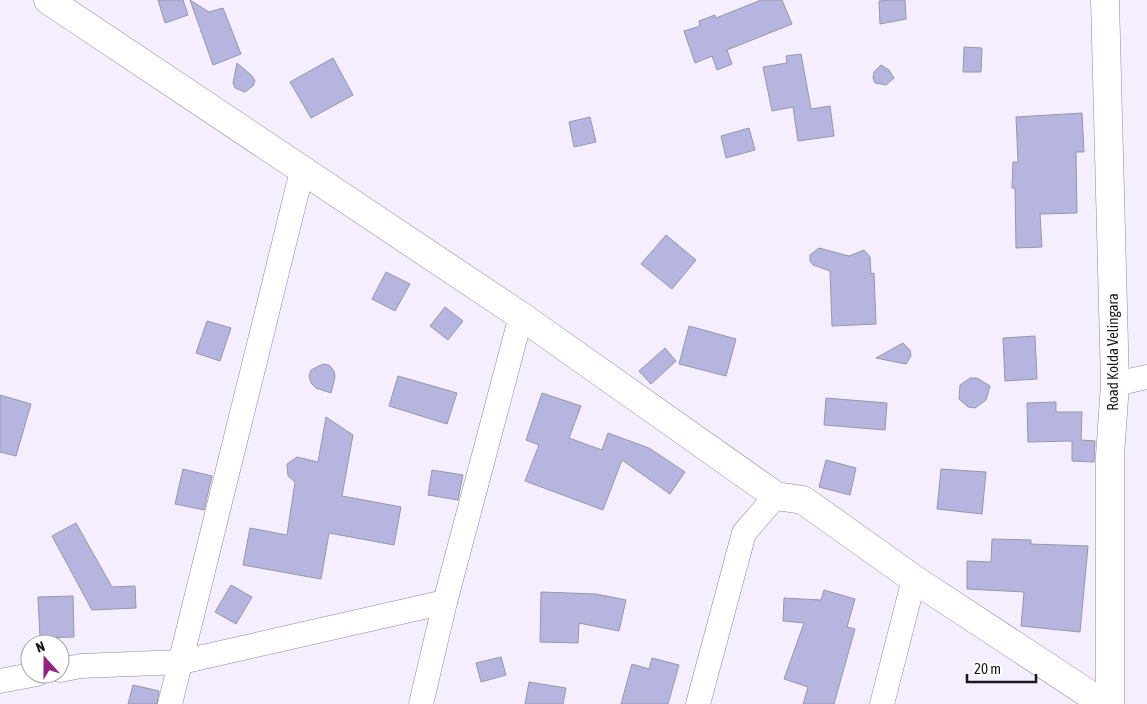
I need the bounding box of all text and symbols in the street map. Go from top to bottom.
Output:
street label: Road Kolda Velingara [1104,293,1121,411]
north arrow [20,634,70,684]
text: N [34,638,47,656]
scale bar [967,652,1036,684]
text: 20 m [974,660,1001,677]

